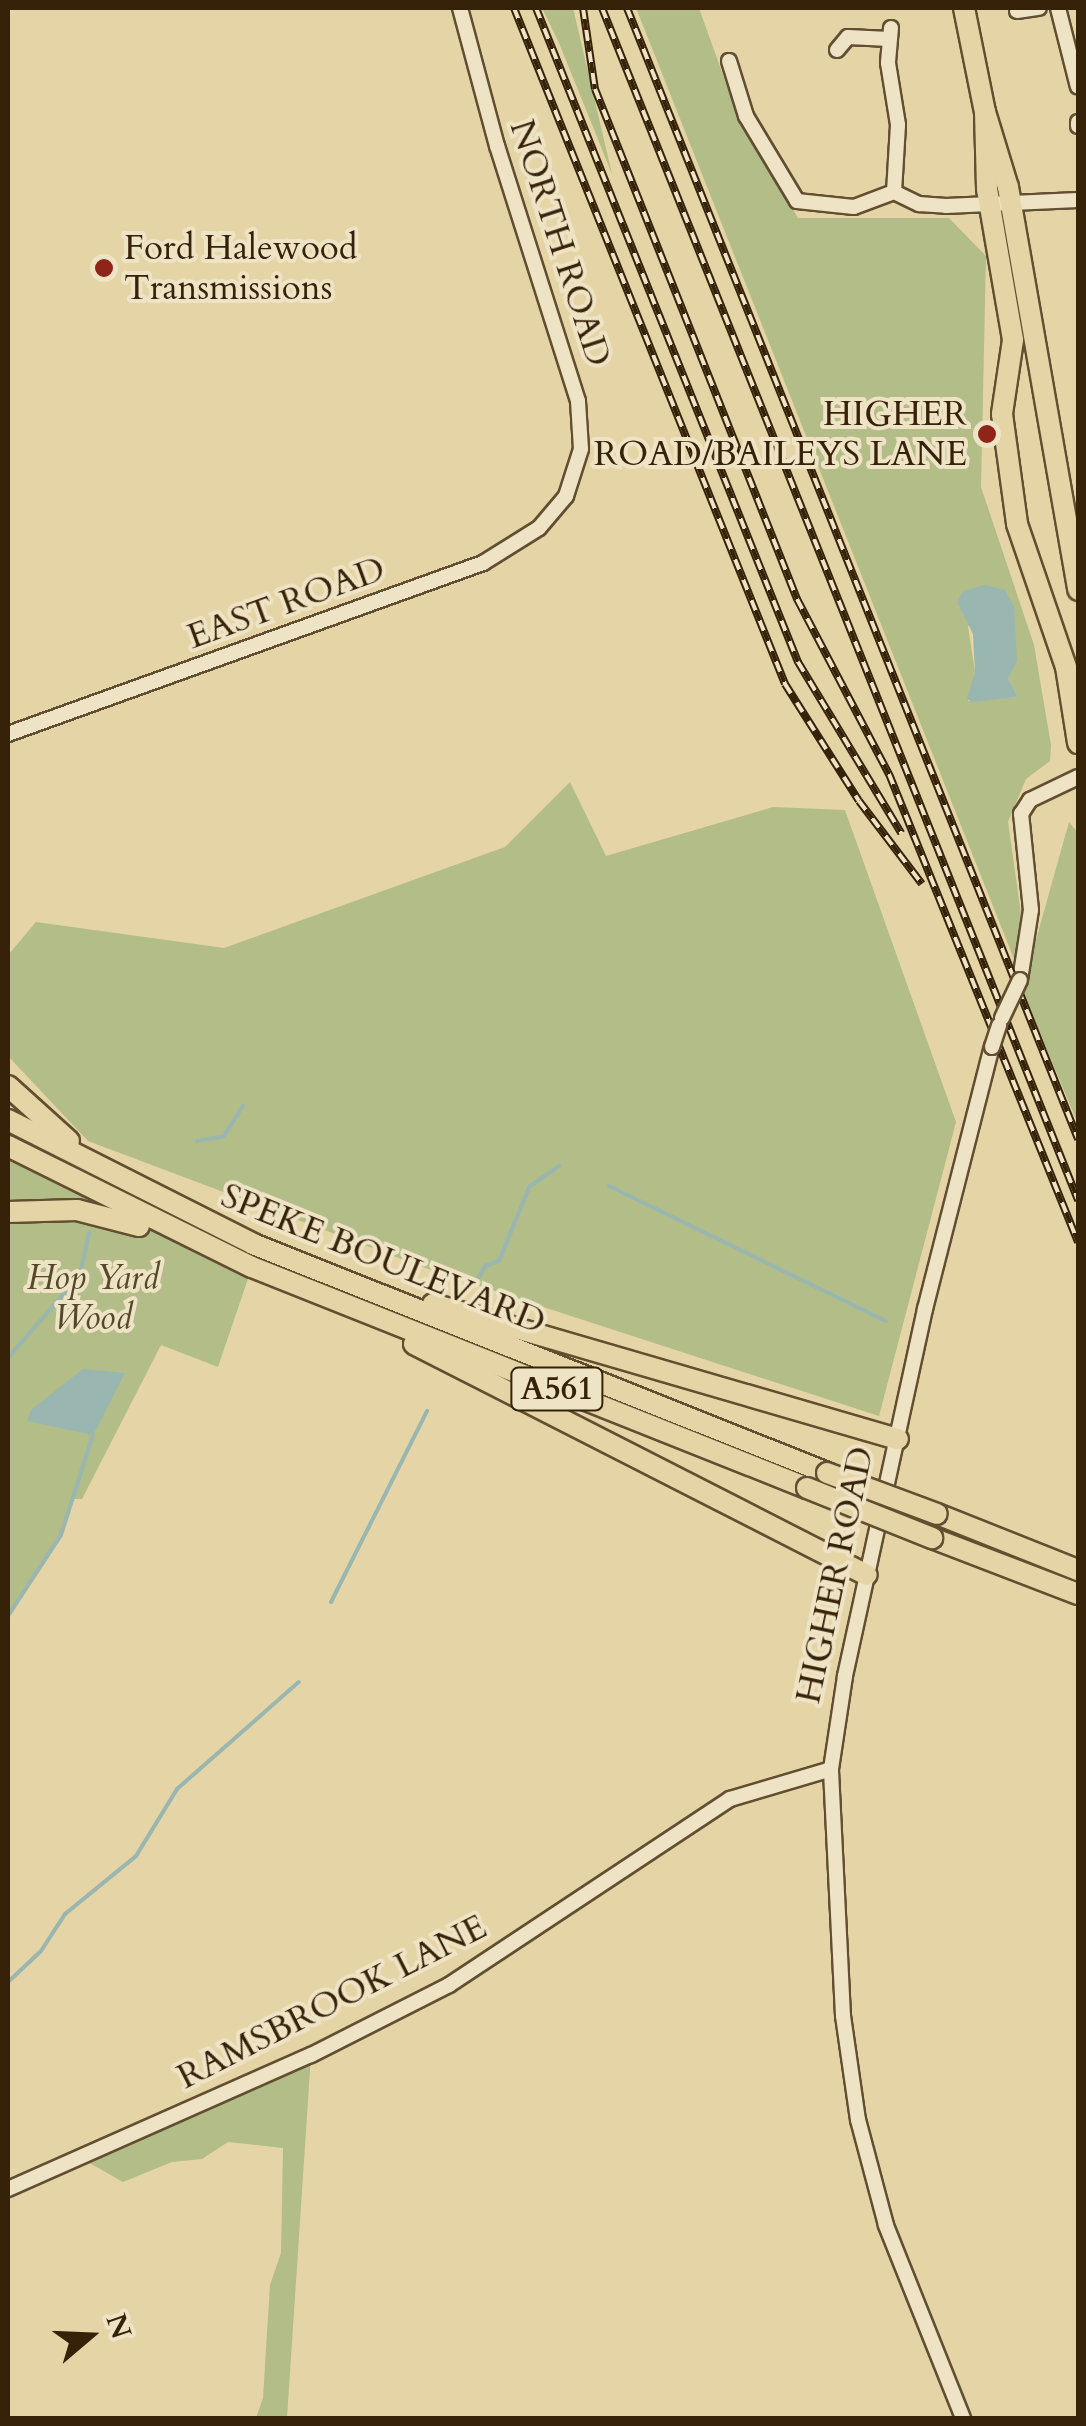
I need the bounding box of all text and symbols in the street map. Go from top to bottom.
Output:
street label: NORTH ROAD [500,115,620,371]
place label: Ford Halewood Transmissions [124,227,357,309]
marker: Ford Halewood Transmissions [93,257,115,279]
place label: HIGHER ROAD/BAILEYS LANE [594,393,967,475]
marker: HIGHER ROAD/BAILEYS LANE [976,423,998,445]
street label: EAST ROAD [182,548,390,658]
street label: SPEKE BOULEVARD [215,1175,551,1343]
park label: Hop Yard Wood [27,1257,159,1339]
road number: A561 [510,1362,604,1416]
street label: HIGHER ROAD [787,1443,883,1707]
street label: RAMSBROOK LANE [170,1906,494,2098]
north arrow [40,2286,140,2386]
text: N [96,2309,140,2344]

